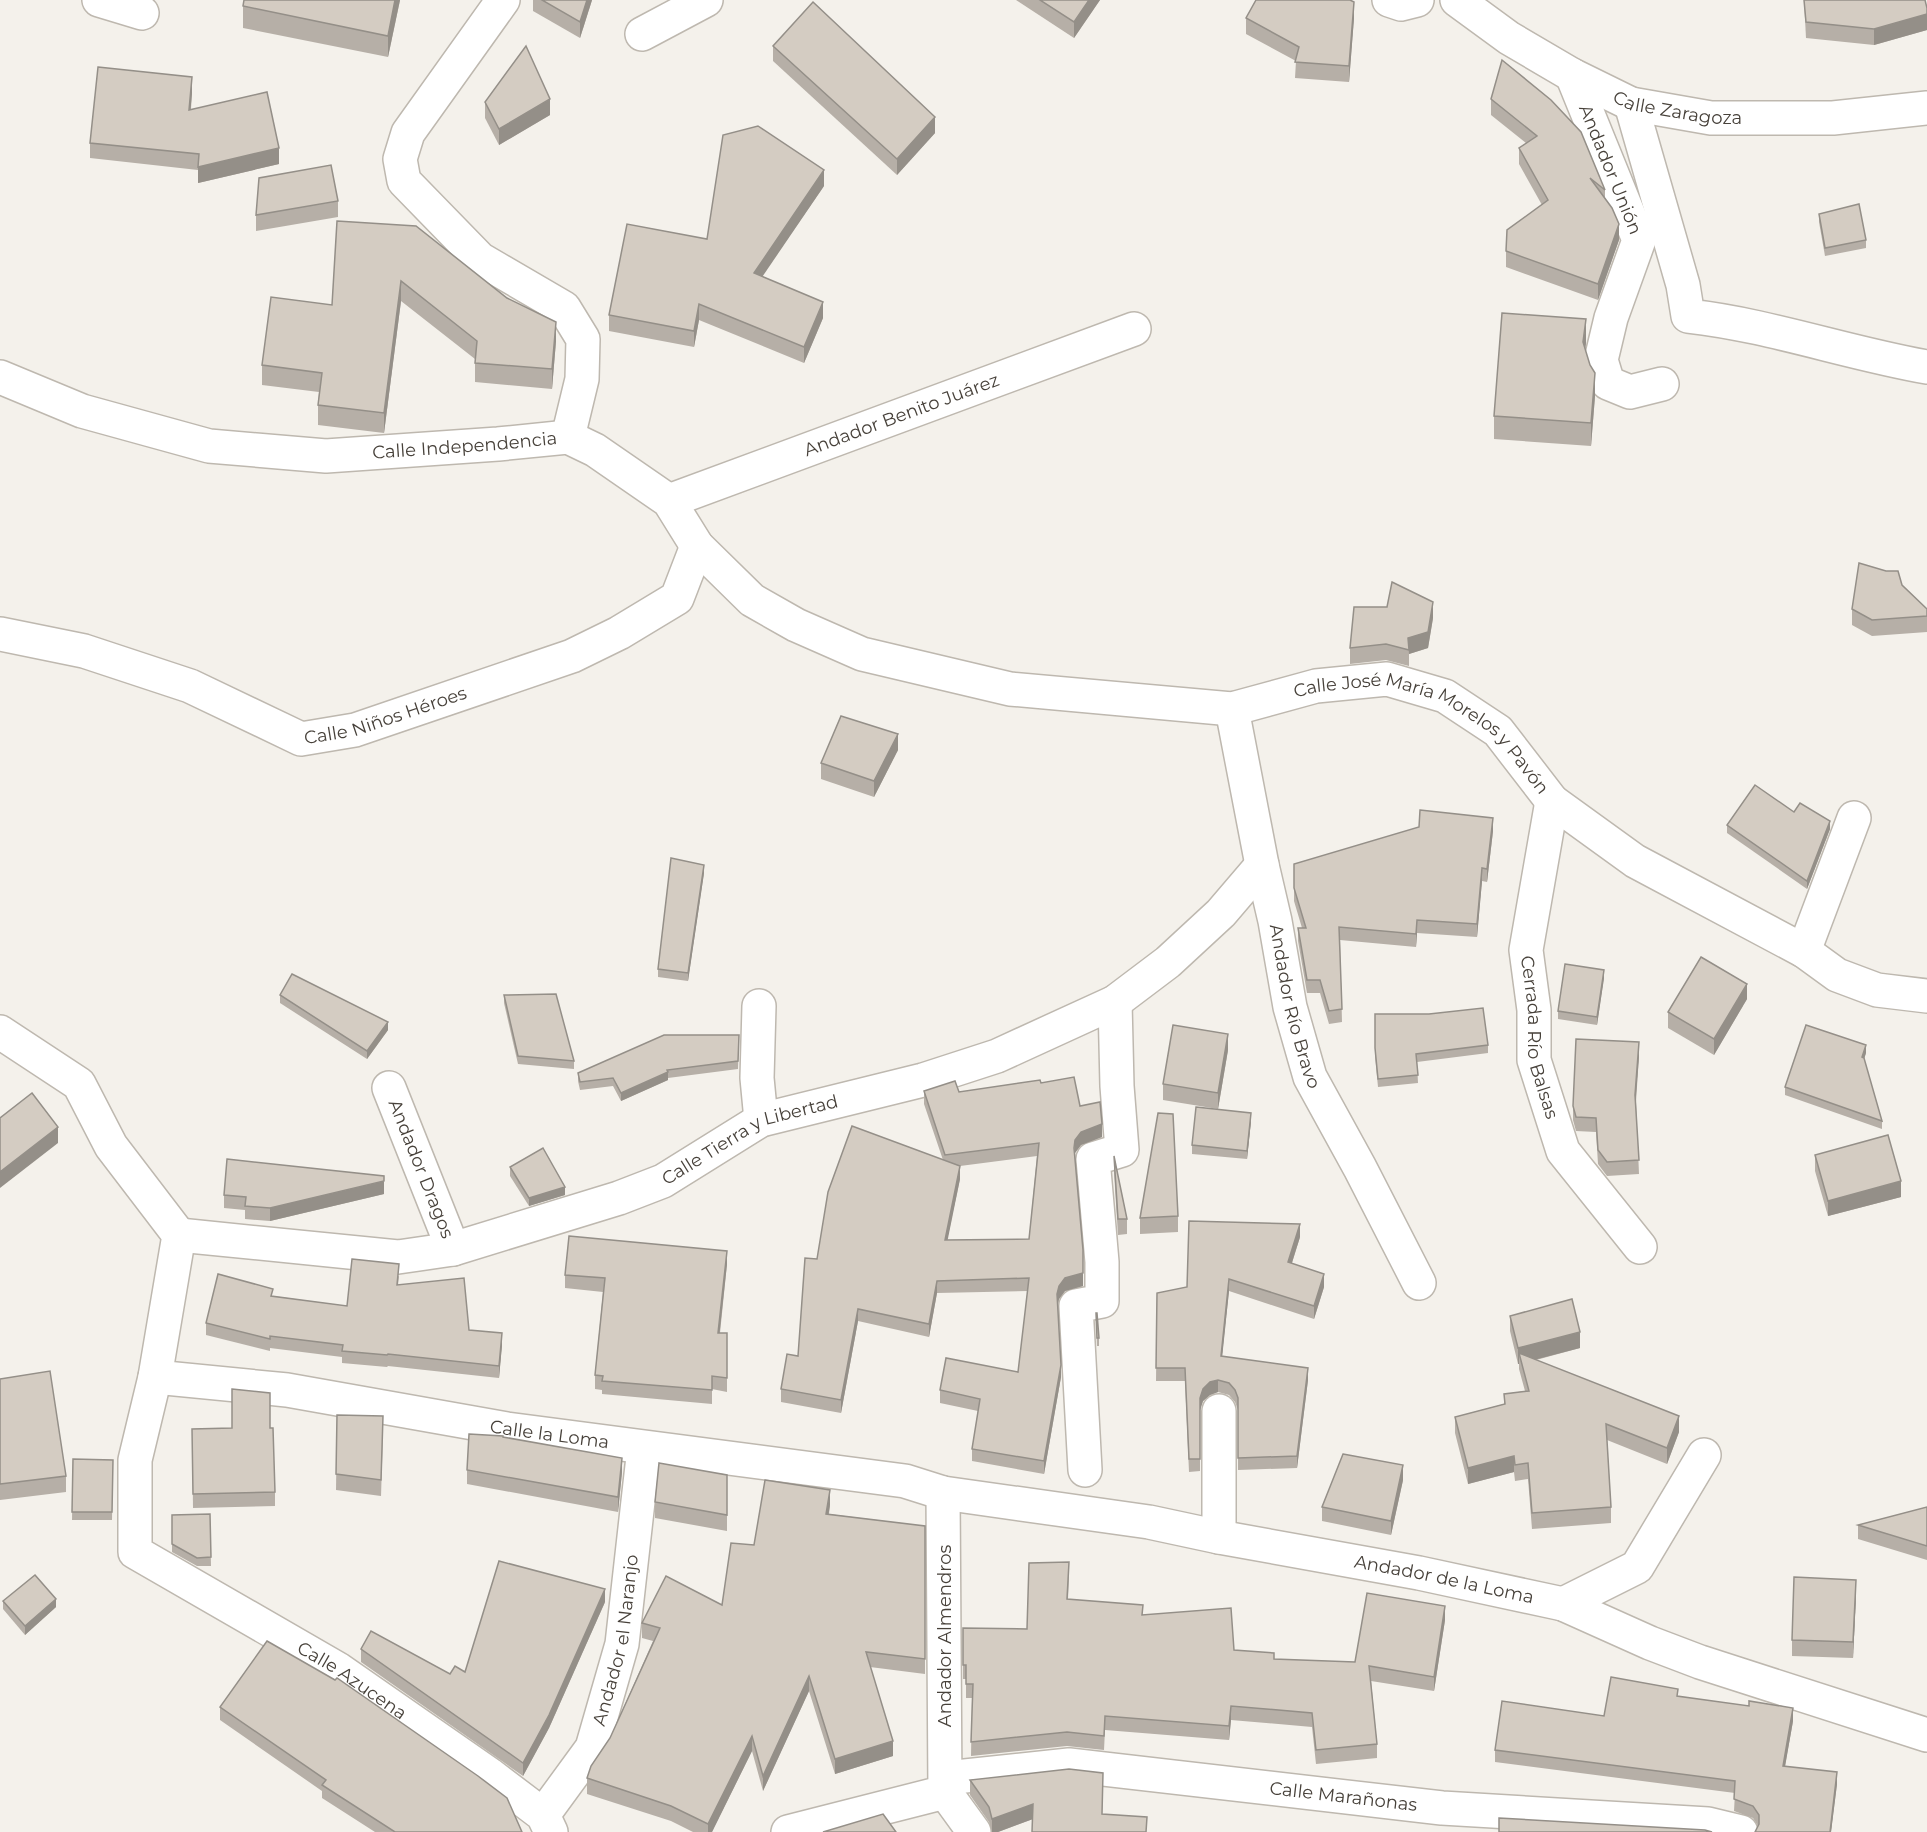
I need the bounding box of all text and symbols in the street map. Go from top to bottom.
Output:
street label: Calle Zaragoza [1609,86,1742,129]
street label: Andador Unión [1574,101,1647,238]
street label: Andador Benito Juárez [801,369,1002,461]
street label: Calle Independencia [372,427,558,464]
street label: Calle José María Morelos y Pavón [1291,668,1554,799]
street label: Calle Niños Héroes [303,682,470,749]
street label: Andador Río Bravo [1265,922,1325,1093]
street label: Cerrada Río Balsas [1516,954,1563,1122]
street label: Calle Tierra y Libertad [658,1090,840,1190]
street label: Andador Dragos [384,1096,459,1242]
street label: Calle la Loma [488,1415,611,1453]
street label: Andador Almendros [934,1545,956,1727]
street label: Andador de la Loma [1353,1551,1536,1608]
street label: Andador el Naranjo [588,1553,643,1728]
street label: Calle Azucena [293,1637,411,1724]
street label: Calle Marañonas [1268,1777,1419,1816]

